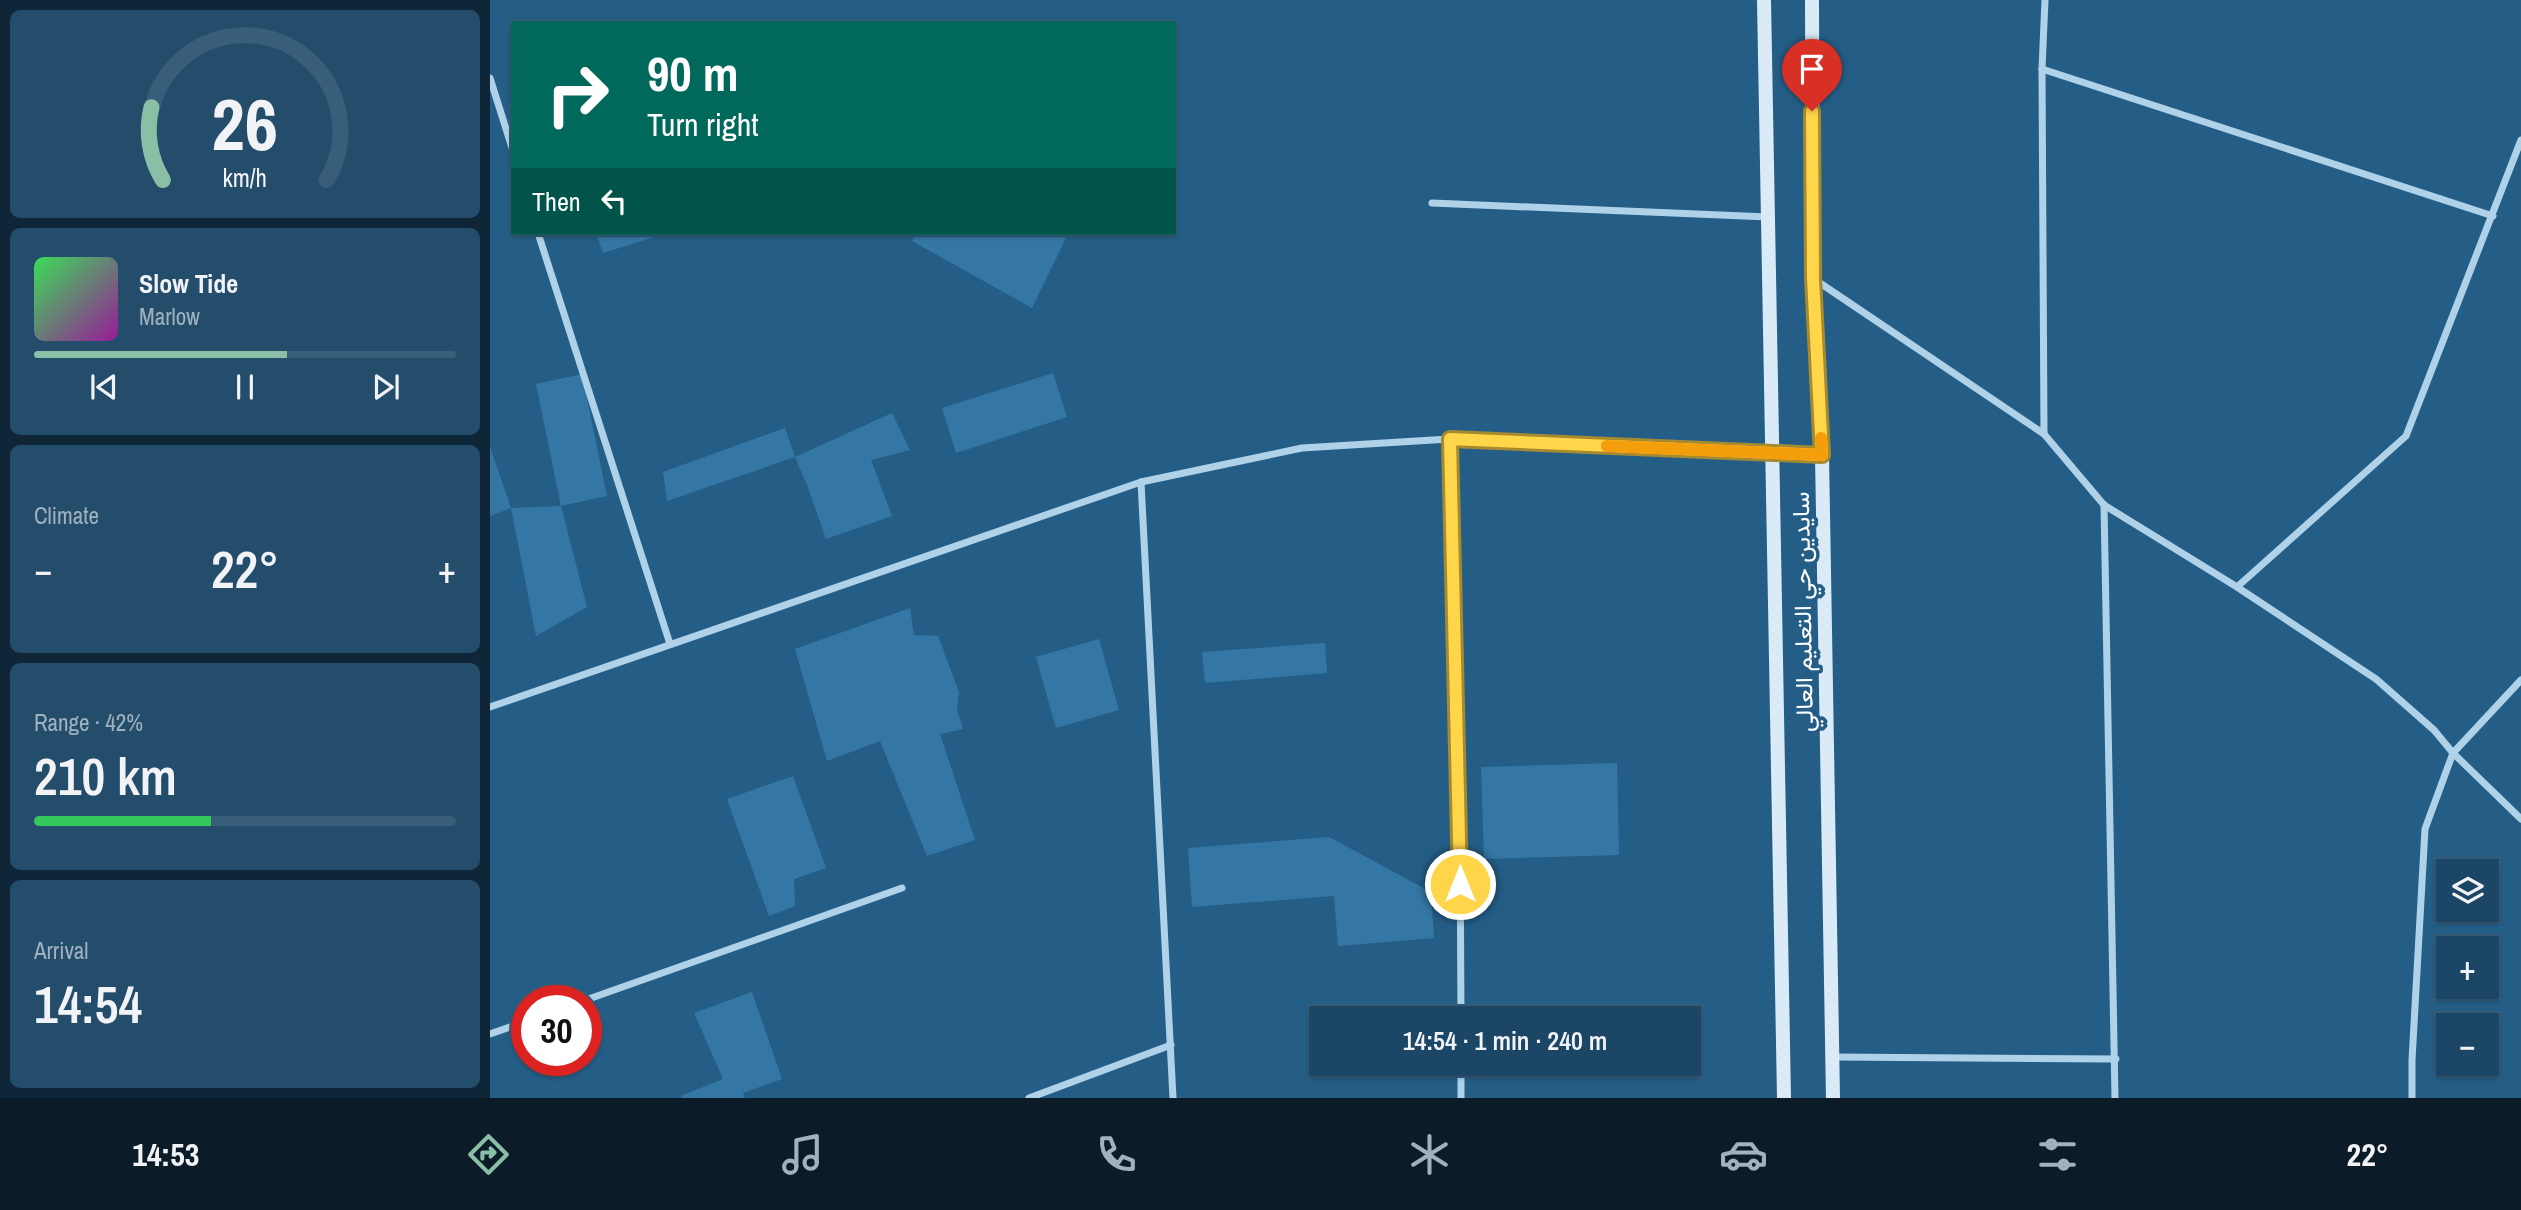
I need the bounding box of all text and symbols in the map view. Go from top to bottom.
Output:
pin [1782,39,1842,111]
text: 90 m [647,40,739,106]
icon: right [532,49,623,140]
icon: arrive [1793,50,1831,88]
text: 26 [212,75,278,173]
text: Turn right [647,103,759,146]
text: km/h [223,161,267,195]
icon: left [595,182,633,220]
text: Then [532,184,581,219]
text: Slow Tide [139,266,238,301]
text: Marlow [139,301,200,332]
icon: previous [85,368,123,406]
icon: pause [226,368,264,406]
icon: next [367,368,405,406]
street label: سايدين حي التعليم العالي [1784,491,1824,732]
text: Climate [34,500,99,531]
text: 22° [211,534,279,604]
text: − [34,544,52,595]
text: + [438,544,456,595]
text: Range · 42% [34,707,143,738]
text: 210 km [34,741,177,811]
position arrow [1423,847,1497,921]
map controls [2436,859,2499,1076]
button: layers [2436,859,2499,922]
text: Arrival [34,935,89,966]
button: + [2436,936,2499,999]
text: 14:54 [34,969,142,1039]
speed limit sign: 30 [511,985,602,1076]
button: − [2436,1013,2499,1076]
text: 14:54 · 1 min · 240 m [1403,1023,1607,1058]
icon: directions [464,1130,513,1179]
icon: music [778,1130,827,1179]
icon: phone [1092,1130,1141,1179]
icon: climate [1405,1130,1454,1179]
icon: car [1719,1130,1768,1179]
icon: filters [2033,1130,2082,1179]
text: 14:53 [132,1133,199,1176]
text: 22° [2347,1133,2389,1176]

